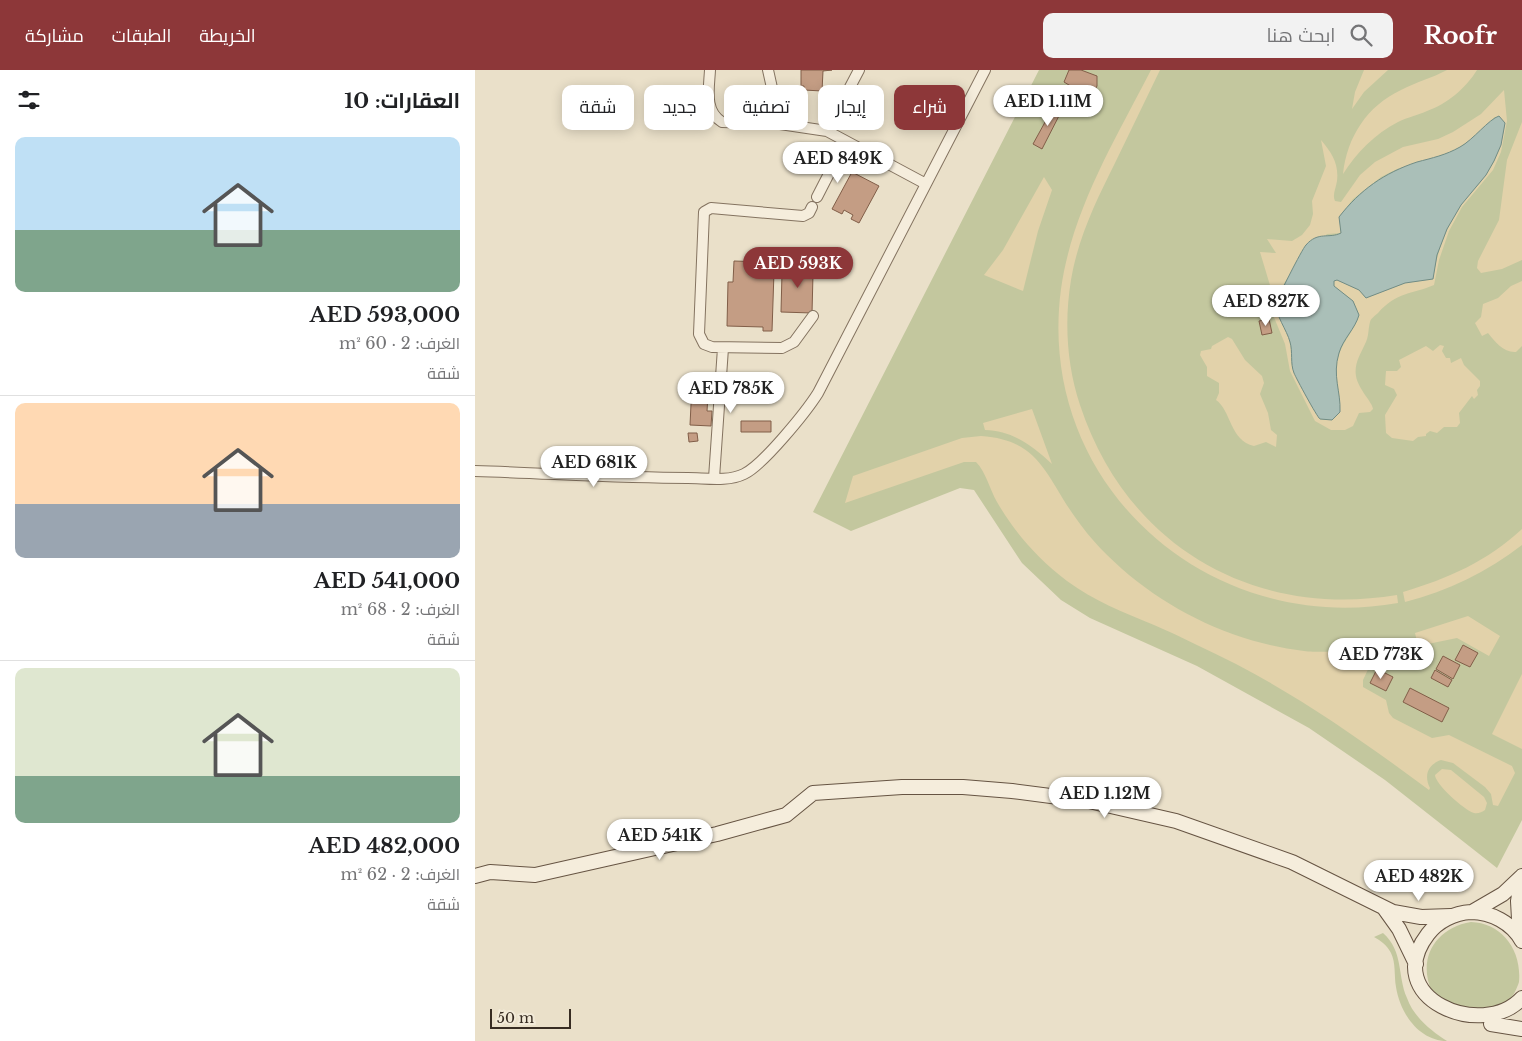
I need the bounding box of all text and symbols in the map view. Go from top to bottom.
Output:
search box [1043,13,1393,58]
icon: search [1347,21,1375,49]
text: Roofr [1423,21,1497,50]
text: ابحث هنا [1266,24,1335,47]
text: مشاركة [25,25,84,47]
text: الطبقات [112,25,171,47]
text: الخريطة [199,25,256,47]
chip: شقة [562,85,634,130]
chip: جديد [644,85,714,130]
chip: تصفية [724,85,808,130]
chip: إيجار [818,85,884,130]
chip: شراء [894,85,965,130]
pin: AED 1.11M [991,85,1105,127]
icon: filters [15,86,43,114]
text: العقارات: 10 [344,88,460,114]
text: AED 1.11M [1004,91,1092,111]
pin: AED 849K [786,142,890,184]
text: AED 849K [794,148,882,168]
icon: home [193,170,283,260]
pin: AED 593K [746,246,850,289]
text: AED 593K [754,253,842,273]
pin: AED 827K [1214,284,1318,327]
text: AED 827K [1223,291,1309,311]
text: AED 593,000 [309,302,460,328]
text: الغرف: 2 · 60 m² [339,333,460,353]
text: شقة [427,363,460,383]
pin: AED 785K [679,372,783,414]
text: AED 785K [688,378,774,398]
icon: home [193,435,283,525]
pin: AED 681K [542,446,646,488]
text: AED 681K [551,452,637,472]
text: AED 541,000 [314,568,460,594]
text: الغرف: 2 · 68 m² [341,599,460,619]
text: شقة [427,629,460,649]
pin: AED 773K [1329,638,1433,680]
text: AED 773K [1339,644,1423,664]
icon: home [193,700,283,790]
pin: AED 1.12M [1048,776,1162,819]
text: AED 1.12M [1060,783,1150,803]
pin: AED 541K [608,818,712,861]
text: AED 541K [618,825,702,845]
text: AED 482,000 [308,833,460,859]
pin: AED 482K [1367,860,1471,902]
text: الغرف: 2 · 62 m² [341,864,460,884]
text: AED 482K [1375,866,1463,886]
text: شقة [427,894,460,914]
scale bar [490,1006,571,1029]
text: 50 m [497,1009,534,1027]

